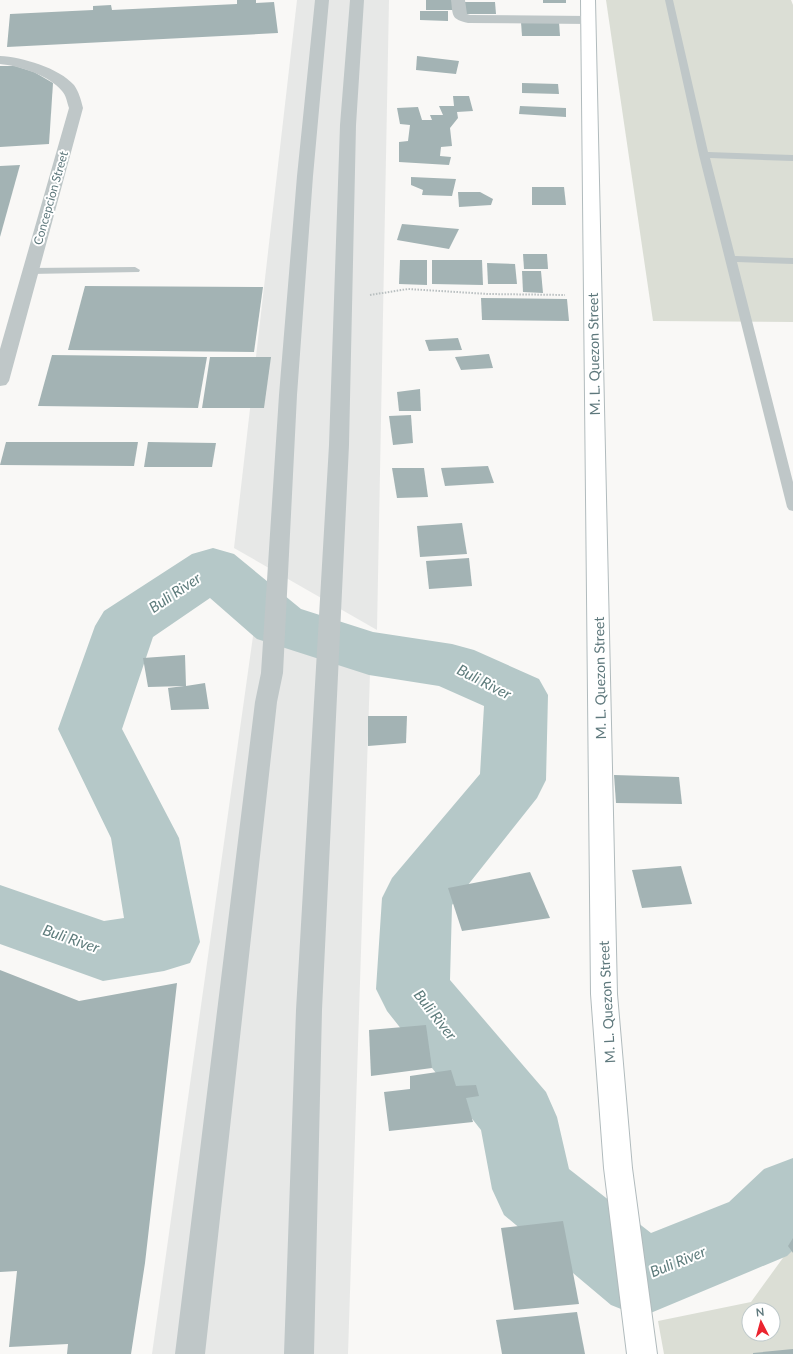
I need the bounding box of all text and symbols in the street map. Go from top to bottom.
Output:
street label: Concepcion Street [30,149,71,246]
street label: M. L. Quezon Street [584,293,603,415]
water label: Buli River [145,568,204,616]
street label: M. L. Quezon Street [590,617,609,739]
water label: Buli River [454,660,515,703]
water label: Buli River [41,920,103,956]
street label: M. L. Quezon Street [595,940,618,1064]
water label: Buli River [411,986,461,1044]
water label: Buli River [647,1241,709,1280]
north arrow [741,1302,781,1342]
text: N [755,1305,765,1318]

